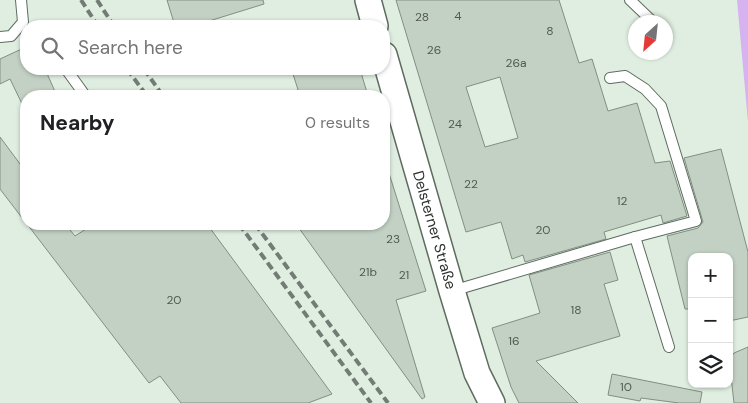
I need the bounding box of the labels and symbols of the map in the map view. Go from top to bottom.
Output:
house number: 4 [454,8,462,24]
house number: 28 [415,9,429,25]
north arrow [628,15,673,60]
house number: 8 [546,23,554,39]
house number: 26 [427,42,441,58]
house number: 26a [506,55,526,71]
house number: 24 [448,116,462,132]
street label: Delsterner Straße [408,168,461,292]
house number: 22 [464,176,478,192]
house number: 12 [617,193,627,209]
house number: 20 [535,222,551,238]
house number: 23 [386,231,400,247]
house number: 21b [359,264,377,280]
house number: 21 [399,267,409,283]
house number: 20 [166,292,182,308]
house number: 18 [570,302,582,318]
house number: 16 [508,333,520,349]
house number: 10 [620,379,632,395]

